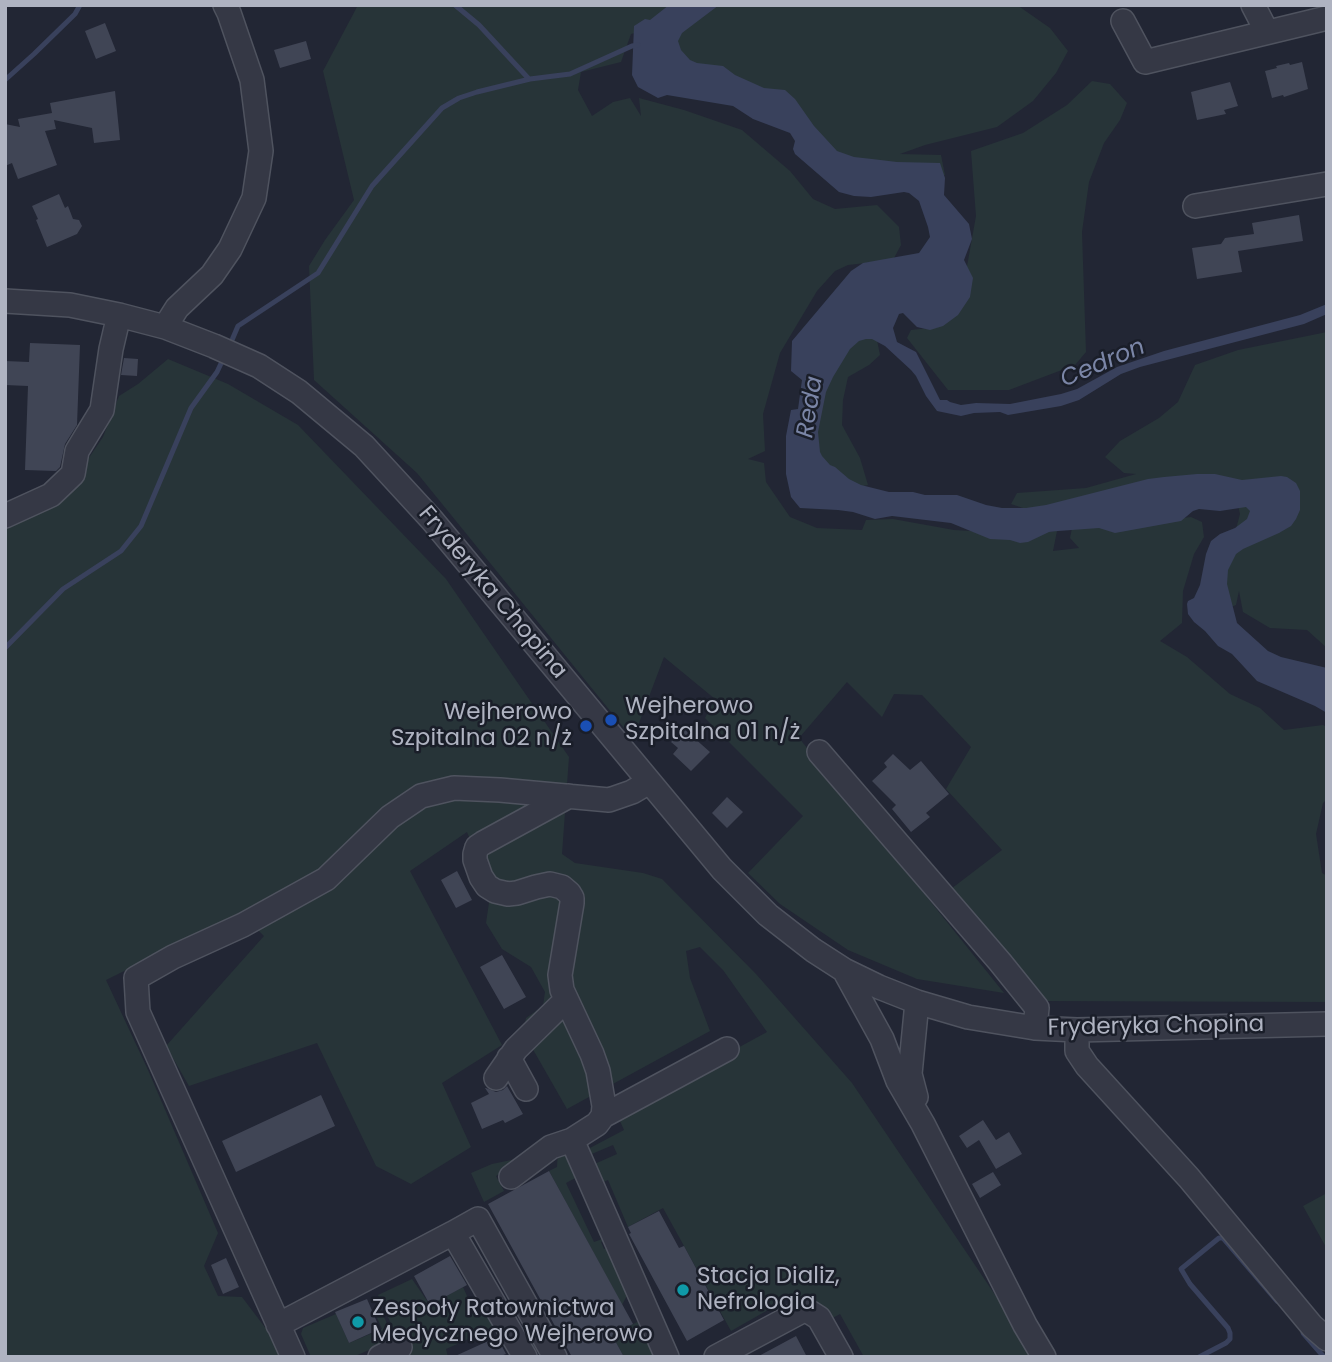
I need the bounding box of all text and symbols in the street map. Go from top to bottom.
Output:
water label: Cedron [1056,333,1150,395]
water label: Reda [792,374,830,440]
street label: Fryderyka Chopina [412,501,572,685]
place label: Wejherowo Szpitalna 01 n/ż [625,693,800,747]
place label: Wejherowo Szpitalna 02 n/ż [391,699,572,753]
marker: Wejherowo Szpitalna 01 n/ż [603,712,619,728]
marker: Wejherowo Szpitalna 02 n/ż [578,718,594,734]
street label: Fryderyka Chopina [1047,1011,1265,1043]
place label: Stacja Dializ, Nefrologia [697,1263,840,1317]
marker: Stacja Dializ, Nefrologia [675,1282,691,1298]
place label: Zespoły Ratownictwa Medycznego Wejherowo [372,1295,653,1349]
marker: Zespoły Ratownictwa Medycznego Wejherowo [350,1314,366,1330]

